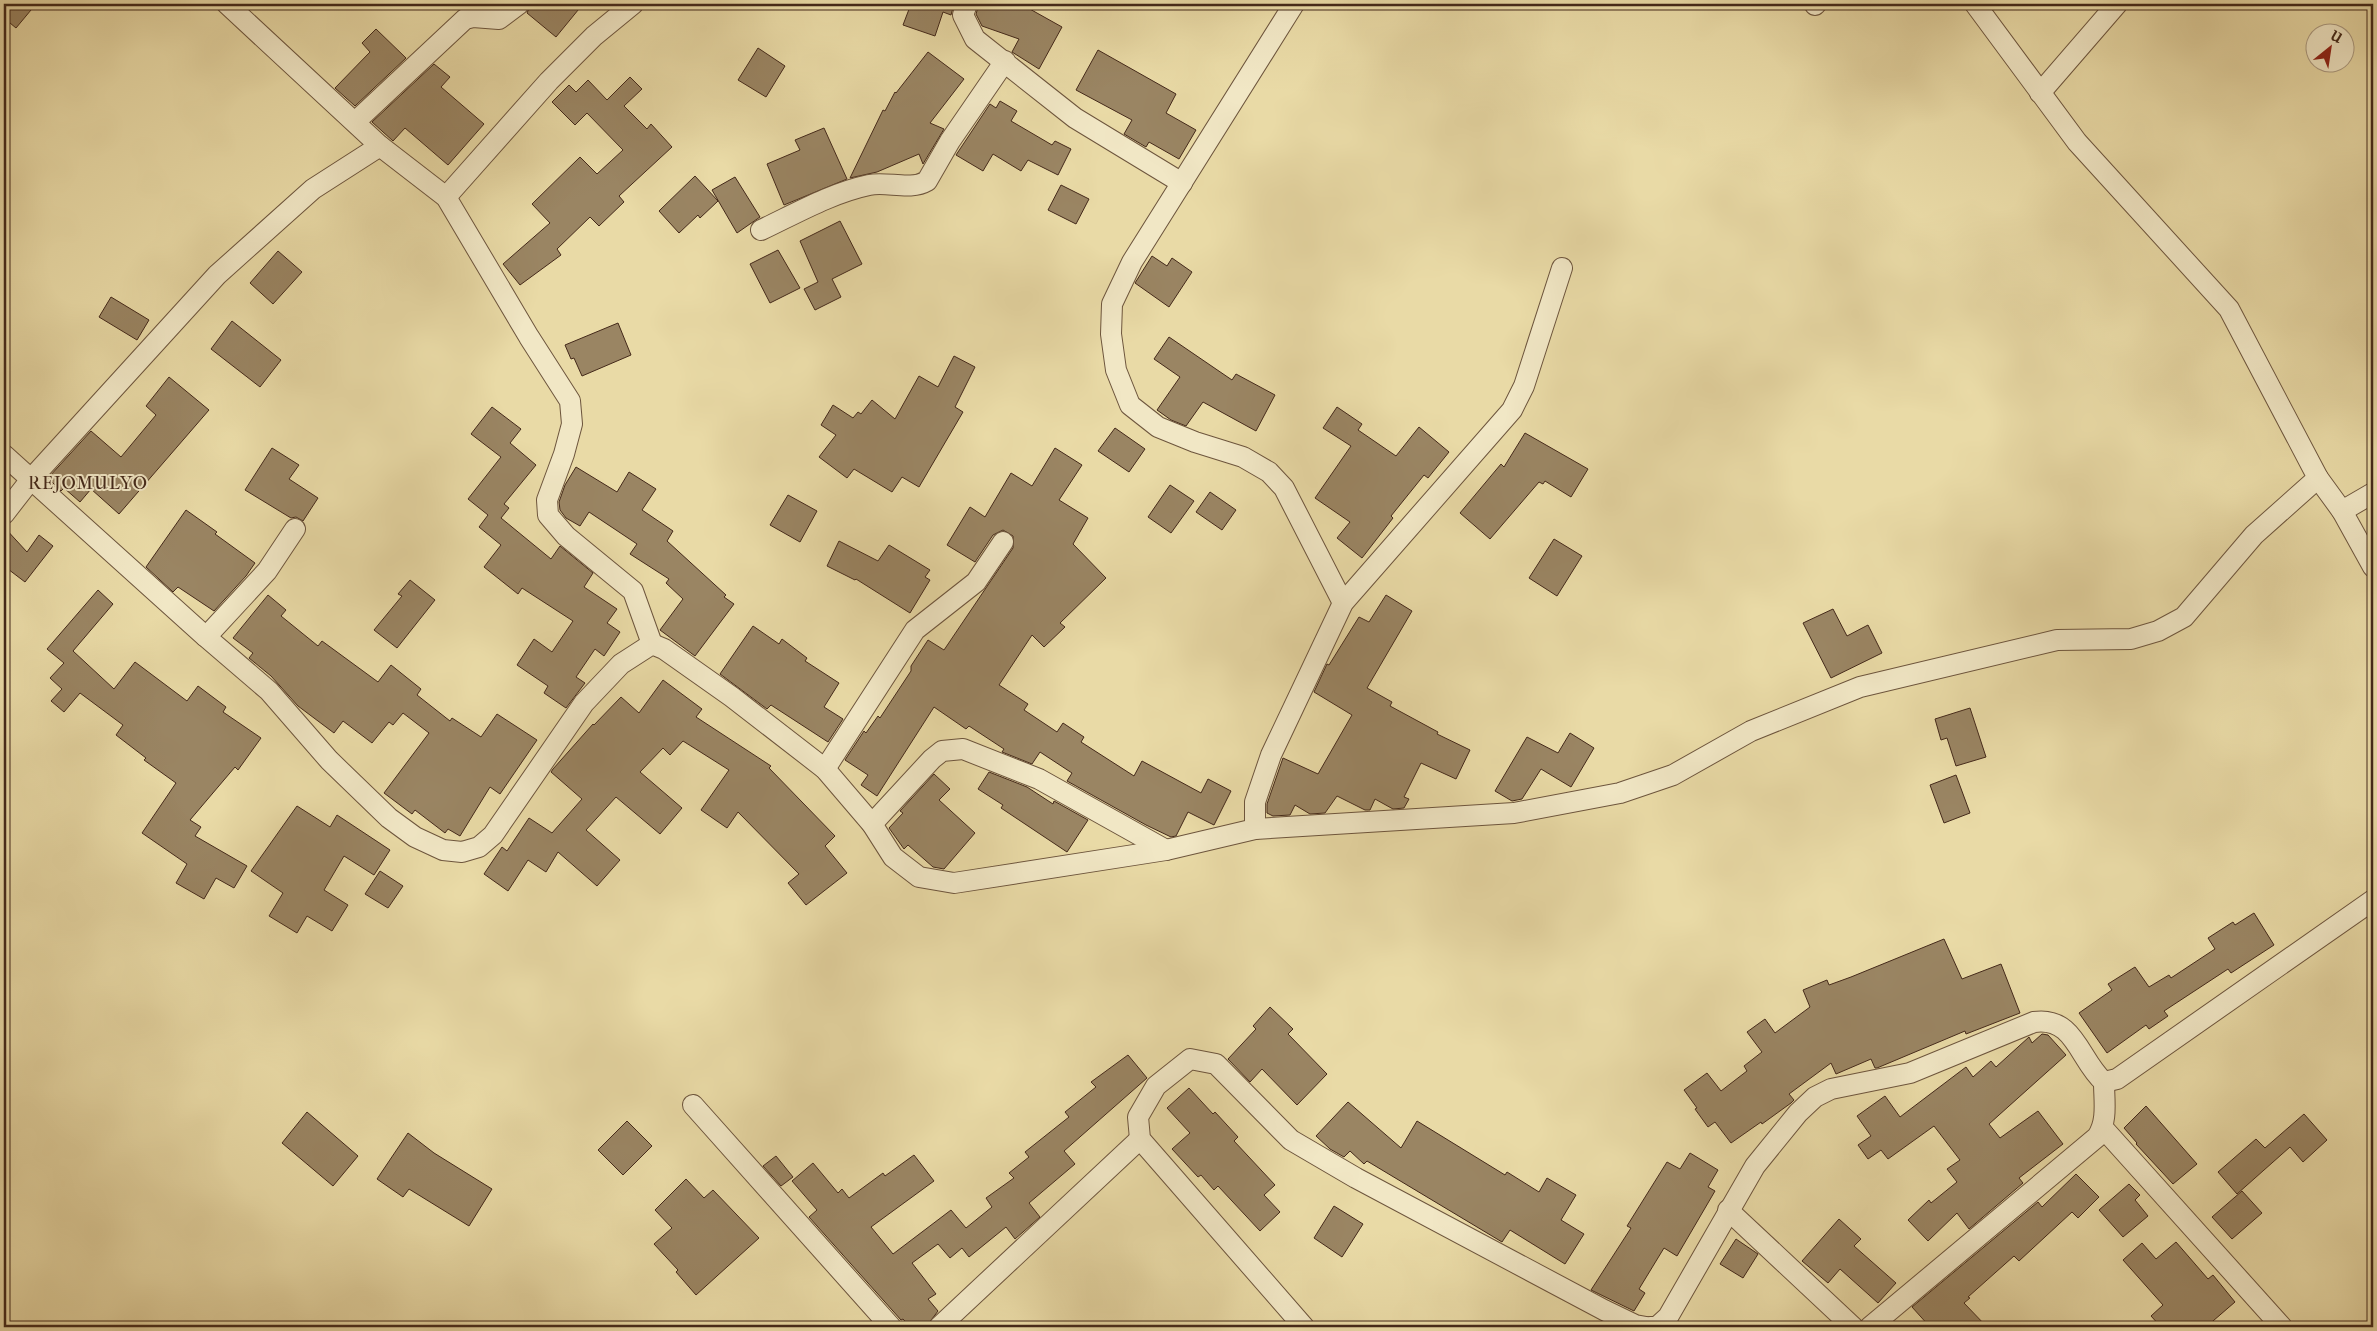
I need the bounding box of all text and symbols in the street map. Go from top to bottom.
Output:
north arrow [2304,22,2354,72]
text: U [2326,27,2345,47]
district label: REJOMULYO [28,473,148,494]

